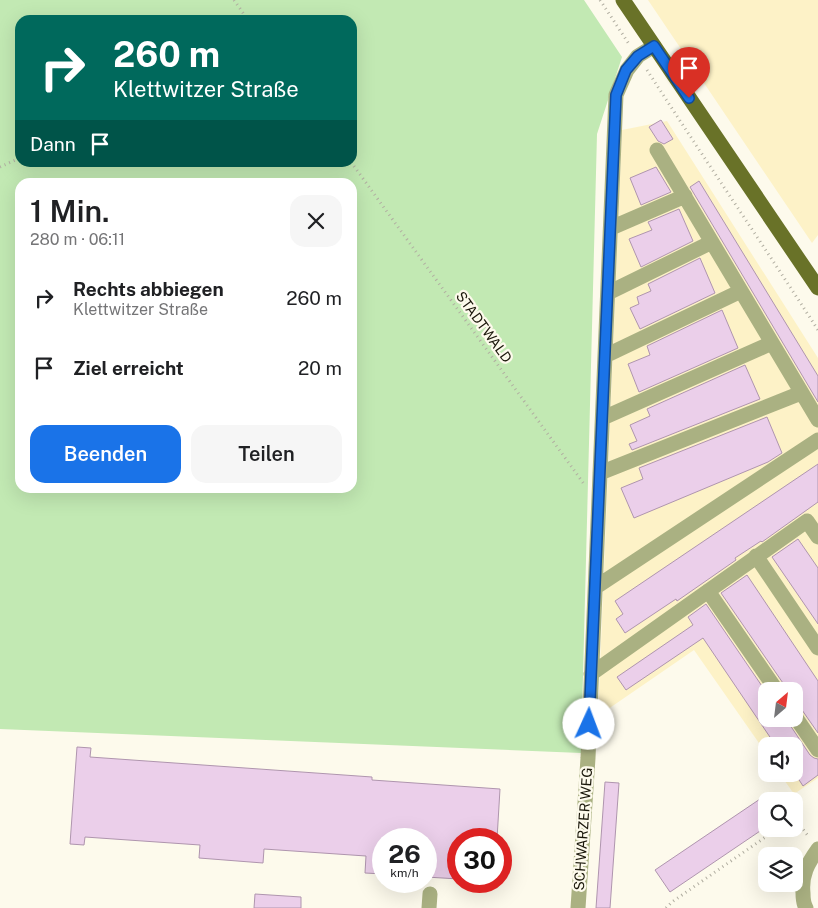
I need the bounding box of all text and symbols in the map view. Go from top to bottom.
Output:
text: 260 m [113,34,220,75]
icon: right [30,35,95,100]
pin [668,47,710,98]
icon: arrive [675,54,703,82]
text: Klettwitzer Straße [113,76,299,102]
icon: arrive [86,130,114,158]
text: Dann [30,133,76,155]
text: 1 Min. [30,193,110,229]
button: close [290,195,342,247]
text: 280 m · 06:11 [30,230,125,249]
text: Rechts abbiegen [73,278,224,300]
icon: right [30,284,58,312]
text: 260 m [286,287,342,309]
street label: STADTWALD [453,288,515,366]
text: Klettwitzer Straße [73,300,208,319]
icon: arrive [30,354,58,382]
text: Ziel erreicht [73,357,184,379]
text: 20 m [298,357,342,379]
button: Beenden [30,425,181,483]
button: Teilen [191,425,342,483]
north arrow [758,682,802,728]
map controls [758,682,803,892]
position arrow [562,697,614,749]
button: sound [758,737,803,782]
street label: SCHWARZER WEG [571,767,595,891]
button: search [758,792,803,837]
speed limit sign: 30 [447,828,512,893]
text: 26 [388,839,421,869]
button: layers [758,847,803,892]
text: km/h [390,866,419,880]

